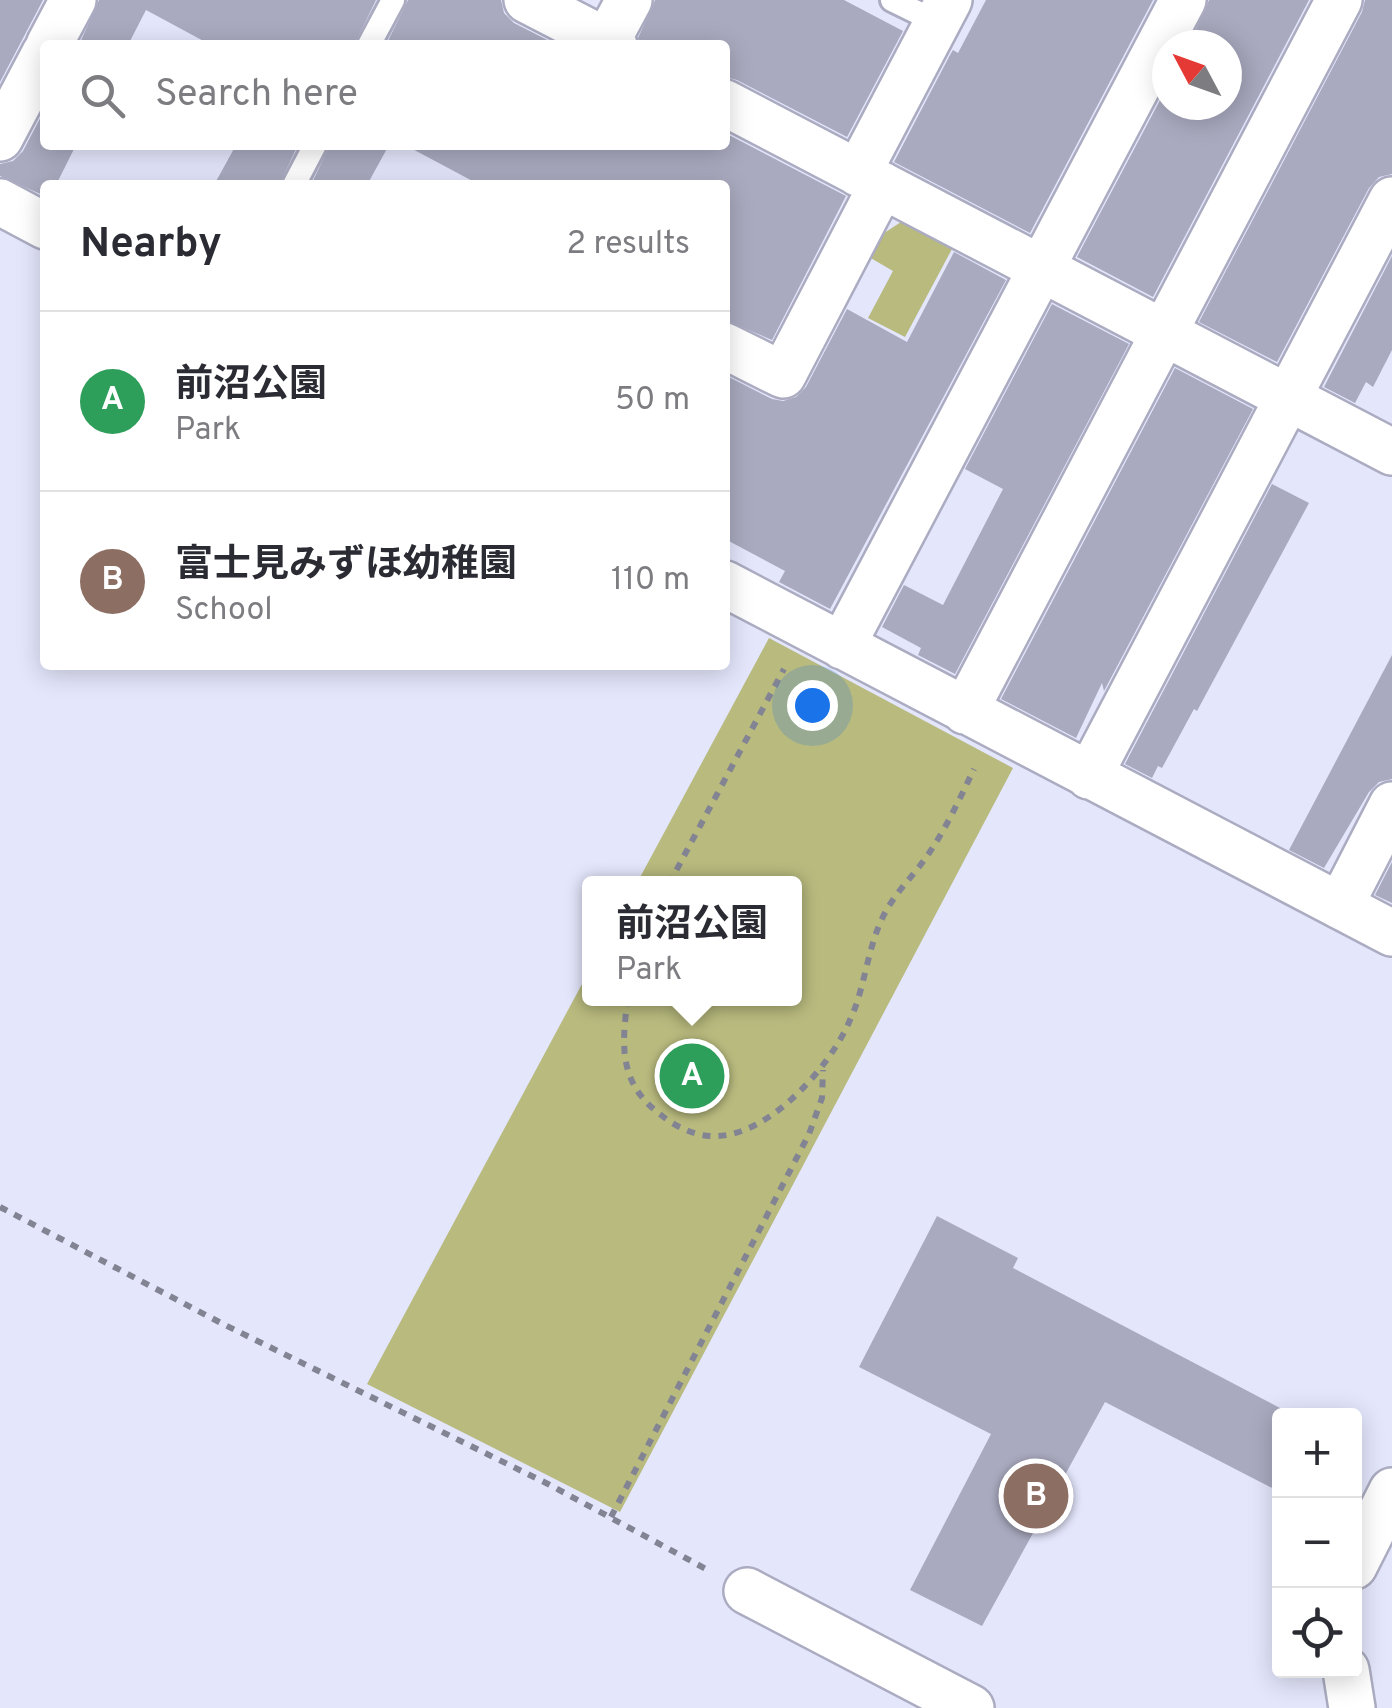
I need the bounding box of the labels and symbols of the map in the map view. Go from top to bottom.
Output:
north arrow [1152,30,1242,120]
your location [787,680,838,731]
pin: A [660,1038,724,1114]
pin: B [1004,1458,1068,1534]

